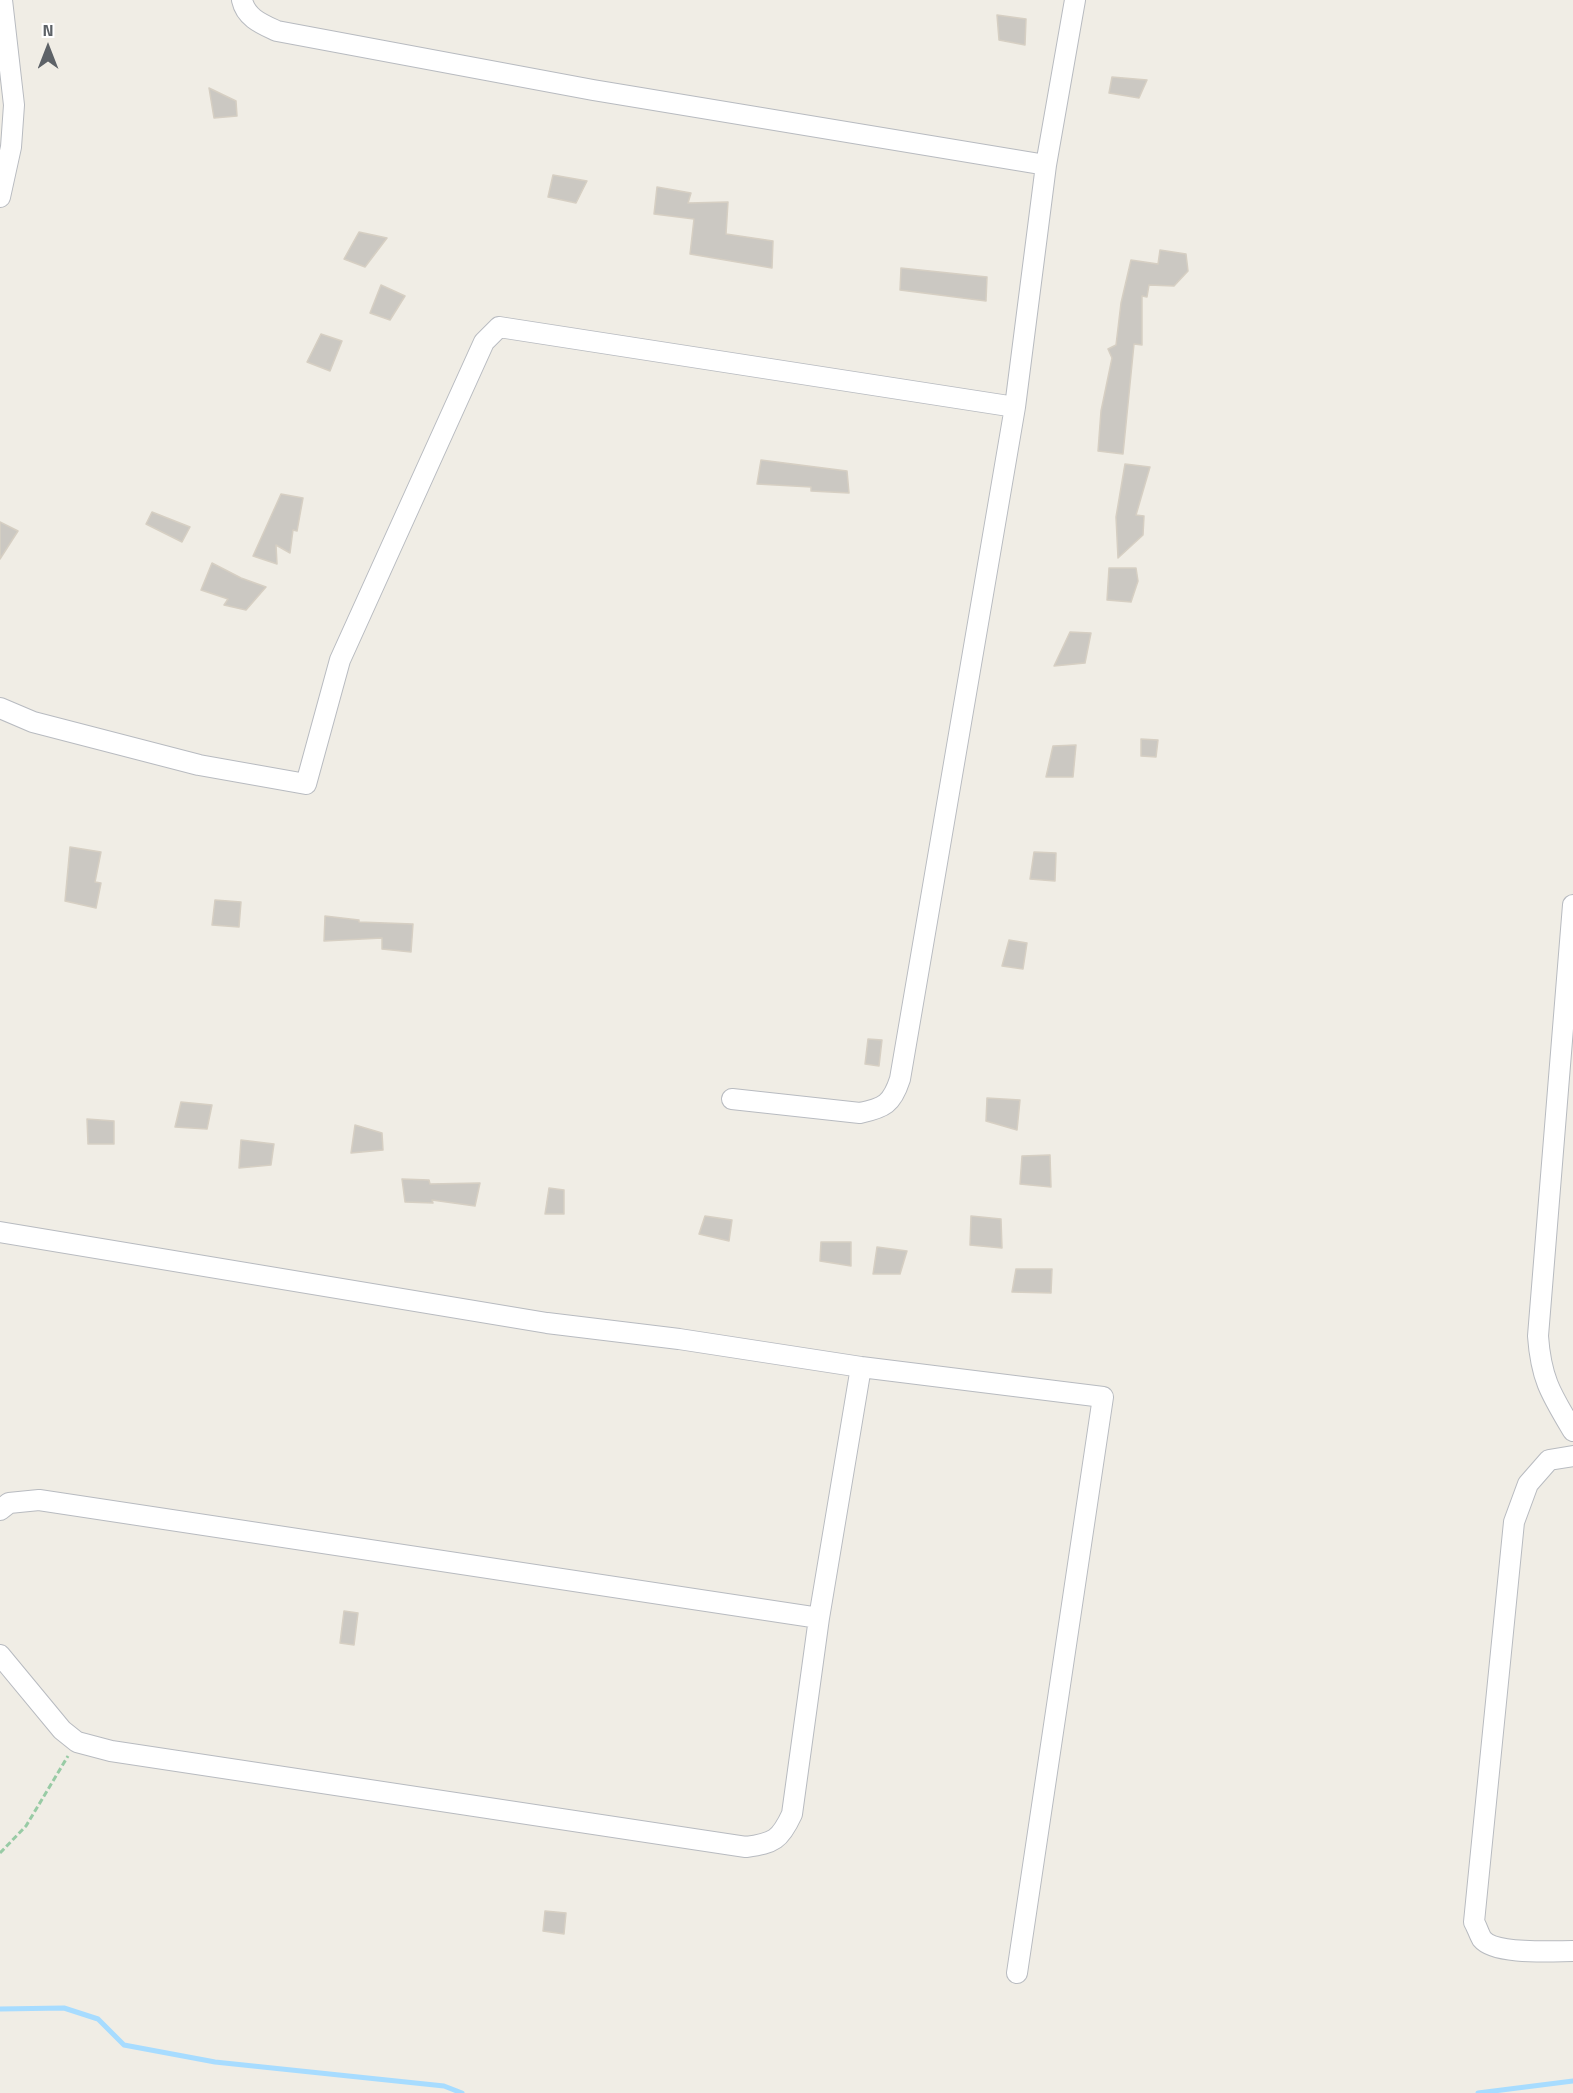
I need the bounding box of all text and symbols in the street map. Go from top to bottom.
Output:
north arrow [18,18,78,78]
text: N [42,18,54,42]

